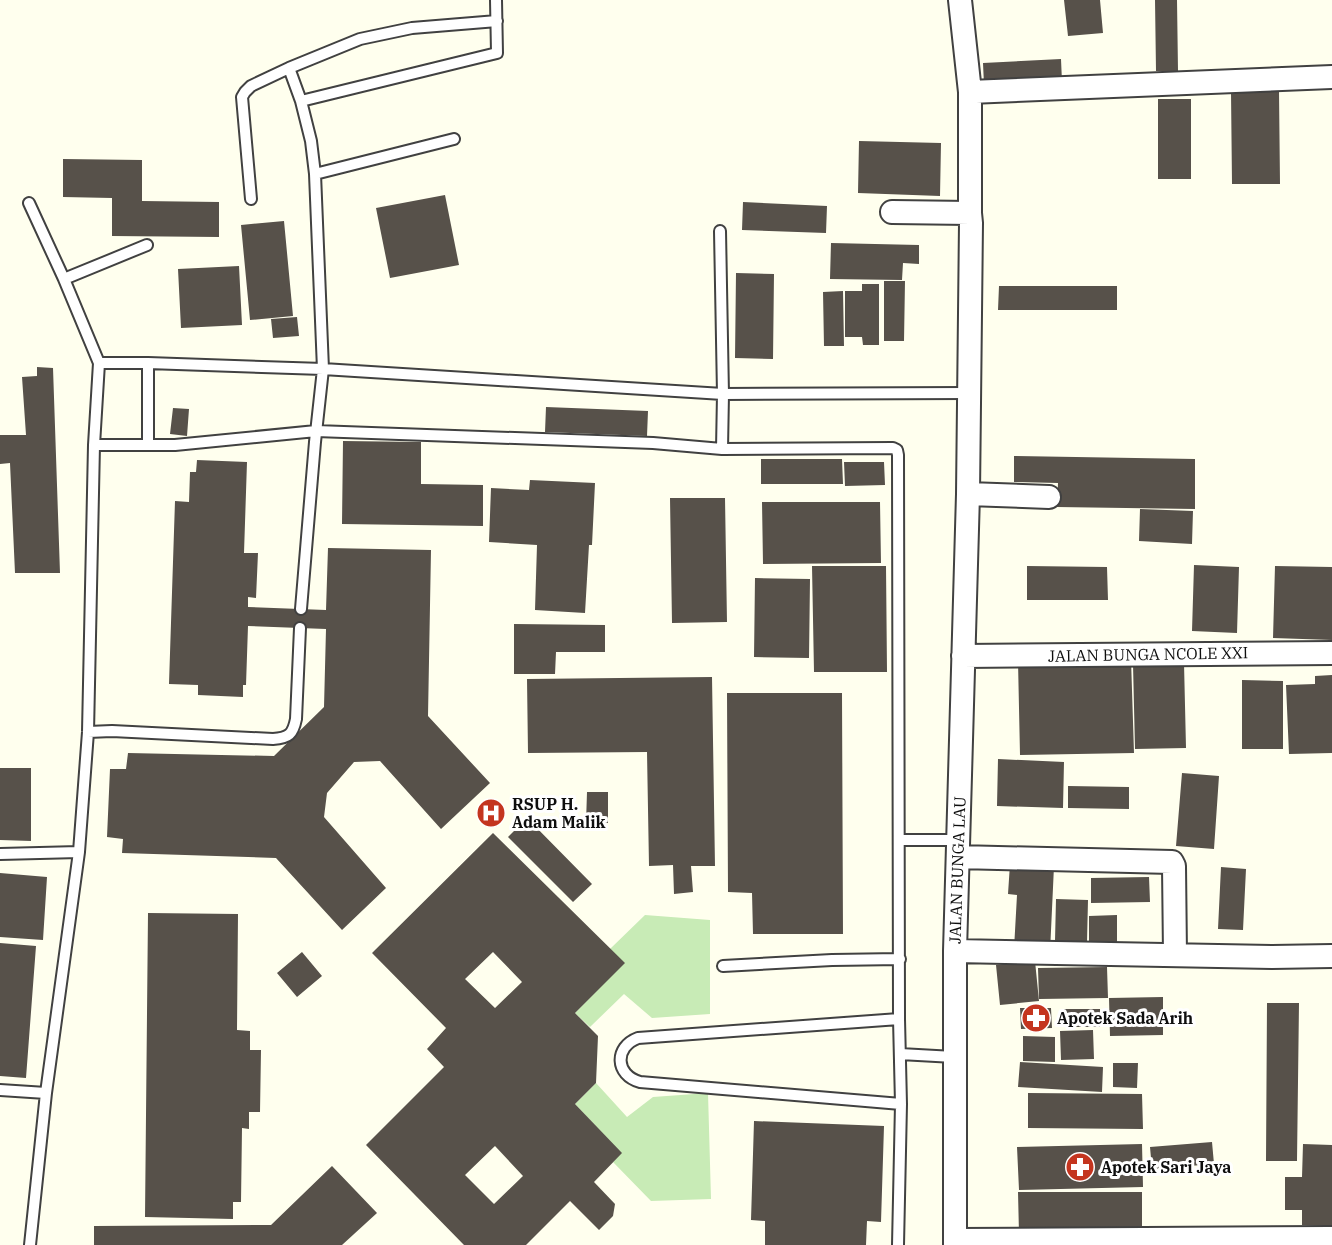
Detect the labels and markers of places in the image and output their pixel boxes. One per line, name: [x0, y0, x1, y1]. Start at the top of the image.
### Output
place label: RSUP H. Adam Malik: [512, 794, 605, 832]
hospital icon: RSUP H. Adam Malik: [475, 797, 507, 829]
pharmacy icon: Apotek Sada Arih: [1020, 1002, 1052, 1034]
place label: Apotek Sada Arih: [1057, 1008, 1193, 1028]
pharmacy icon: Apotek Sari Jaya: [1064, 1151, 1096, 1183]
place label: Apotek Sari Jaya: [1101, 1157, 1232, 1177]

